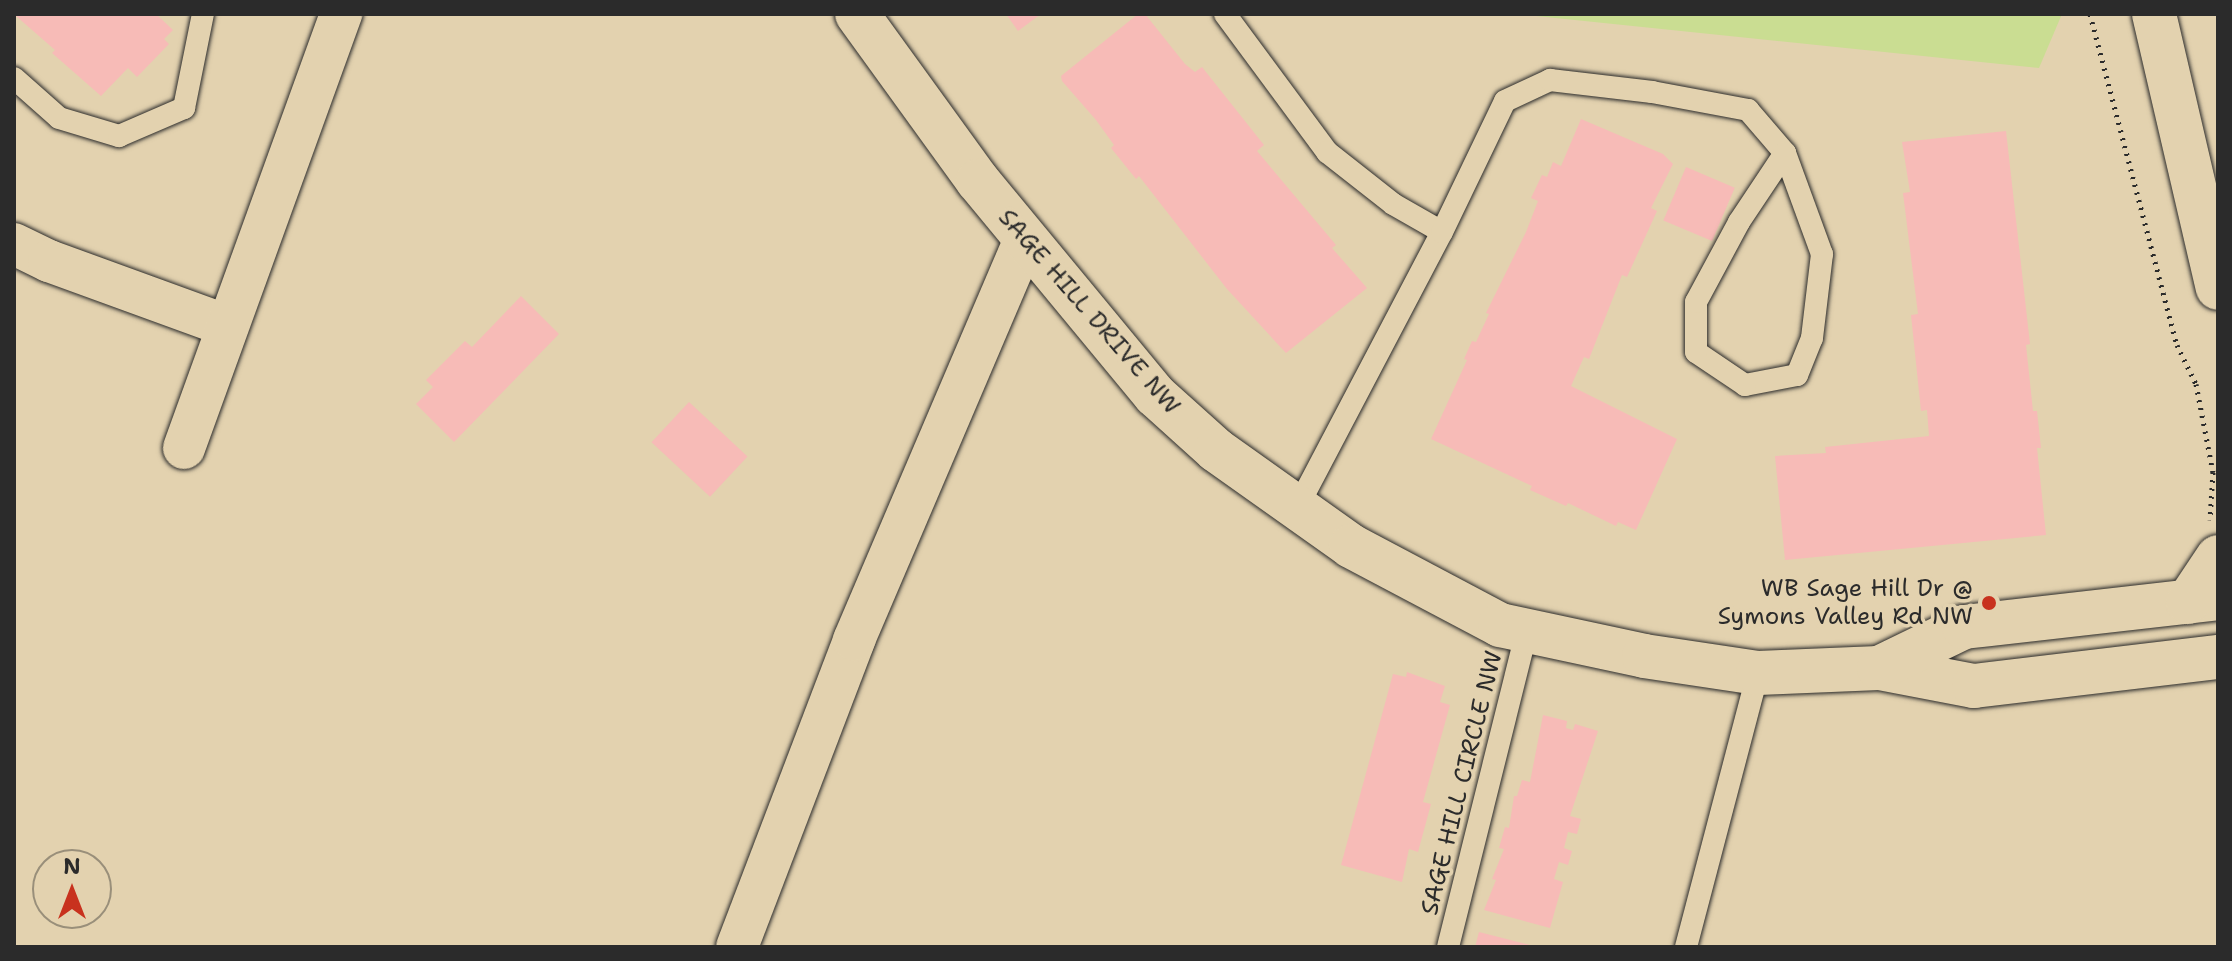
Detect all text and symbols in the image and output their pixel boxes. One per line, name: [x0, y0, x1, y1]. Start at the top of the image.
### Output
street label: SAGE HILL DRIVE NW: [992, 204, 1186, 420]
place label: WB Sage Hill Dr @ Symons Valley Rd NW: [1718, 575, 1973, 631]
marker: WB Sage Hill Dr @ Symons Valley Rd NW: [1980, 594, 1998, 612]
street label: SAGE HILL CIRCLE NW: [1415, 648, 1509, 918]
north arrow: [32, 849, 112, 929]
text: N: [63, 852, 81, 881]

